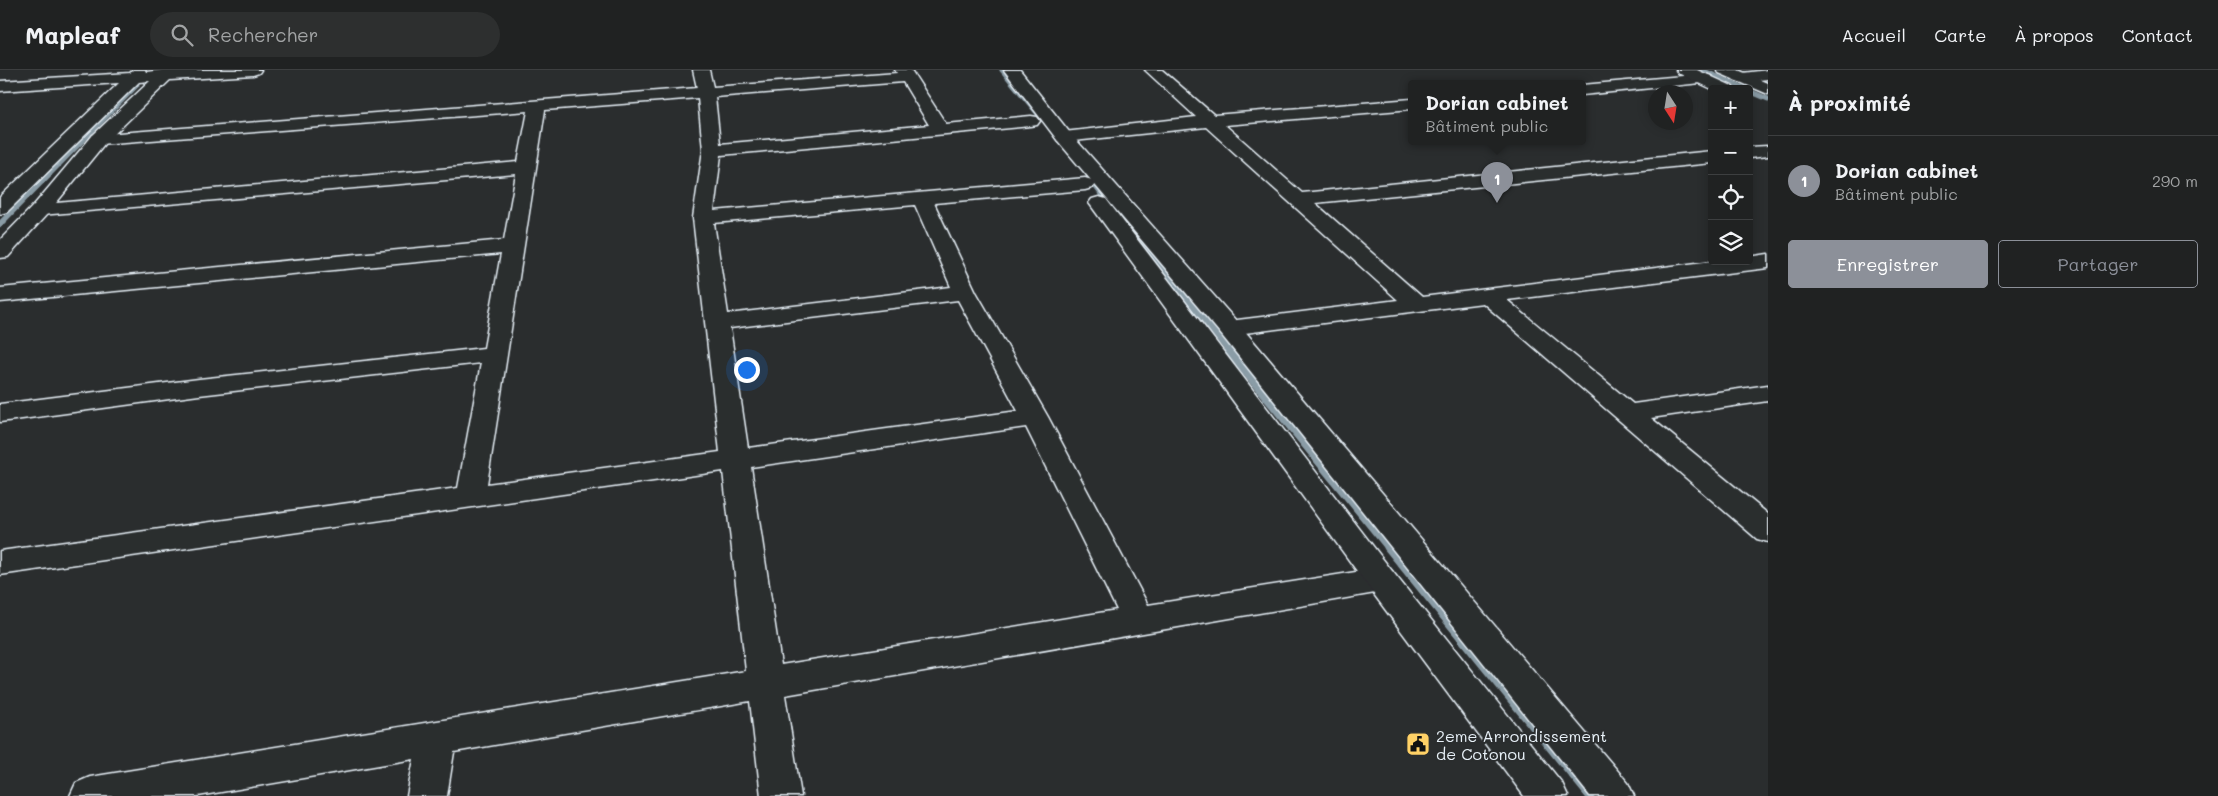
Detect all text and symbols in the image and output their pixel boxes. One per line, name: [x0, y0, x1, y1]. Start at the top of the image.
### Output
search box: [150, 12, 500, 57]
text: Mapleaf: [25, 19, 120, 50]
icon: search: [168, 21, 196, 49]
text: Rechercher: [208, 22, 318, 47]
text: Accueil: [1841, 23, 1906, 47]
text: Carte: [1934, 23, 1986, 47]
text: À propos: [2014, 23, 2094, 47]
text: Contact: [2122, 23, 2193, 47]
popup: [1408, 80, 1586, 145]
north arrow: [1648, 85, 1693, 130]
map controls: [1708, 85, 1753, 265]
button: +: [1708, 85, 1753, 130]
text: À proximité: [1788, 89, 1911, 116]
text: Dorian cabinet: [1425, 90, 1569, 115]
text: Bâtiment public: [1425, 115, 1548, 136]
button: −: [1708, 130, 1753, 175]
text: Dorian cabinet: [1835, 158, 1978, 183]
pin: 1: [1481, 162, 1513, 203]
text: 1: [1800, 170, 1808, 191]
text: 290 m: [2152, 170, 2198, 191]
button: locate: [1708, 175, 1753, 220]
text: Bâtiment public: [1835, 183, 1958, 204]
button: layers: [1708, 220, 1753, 265]
button: Enregistrer: [1788, 240, 1988, 288]
button: Partager: [1998, 240, 2198, 288]
your location: [734, 357, 760, 383]
place label: 2eme Arrondissement de Cotonou: [1436, 725, 1607, 764]
public building icon: 2eme Arrondissement de Cotonou: [1405, 731, 1431, 757]

